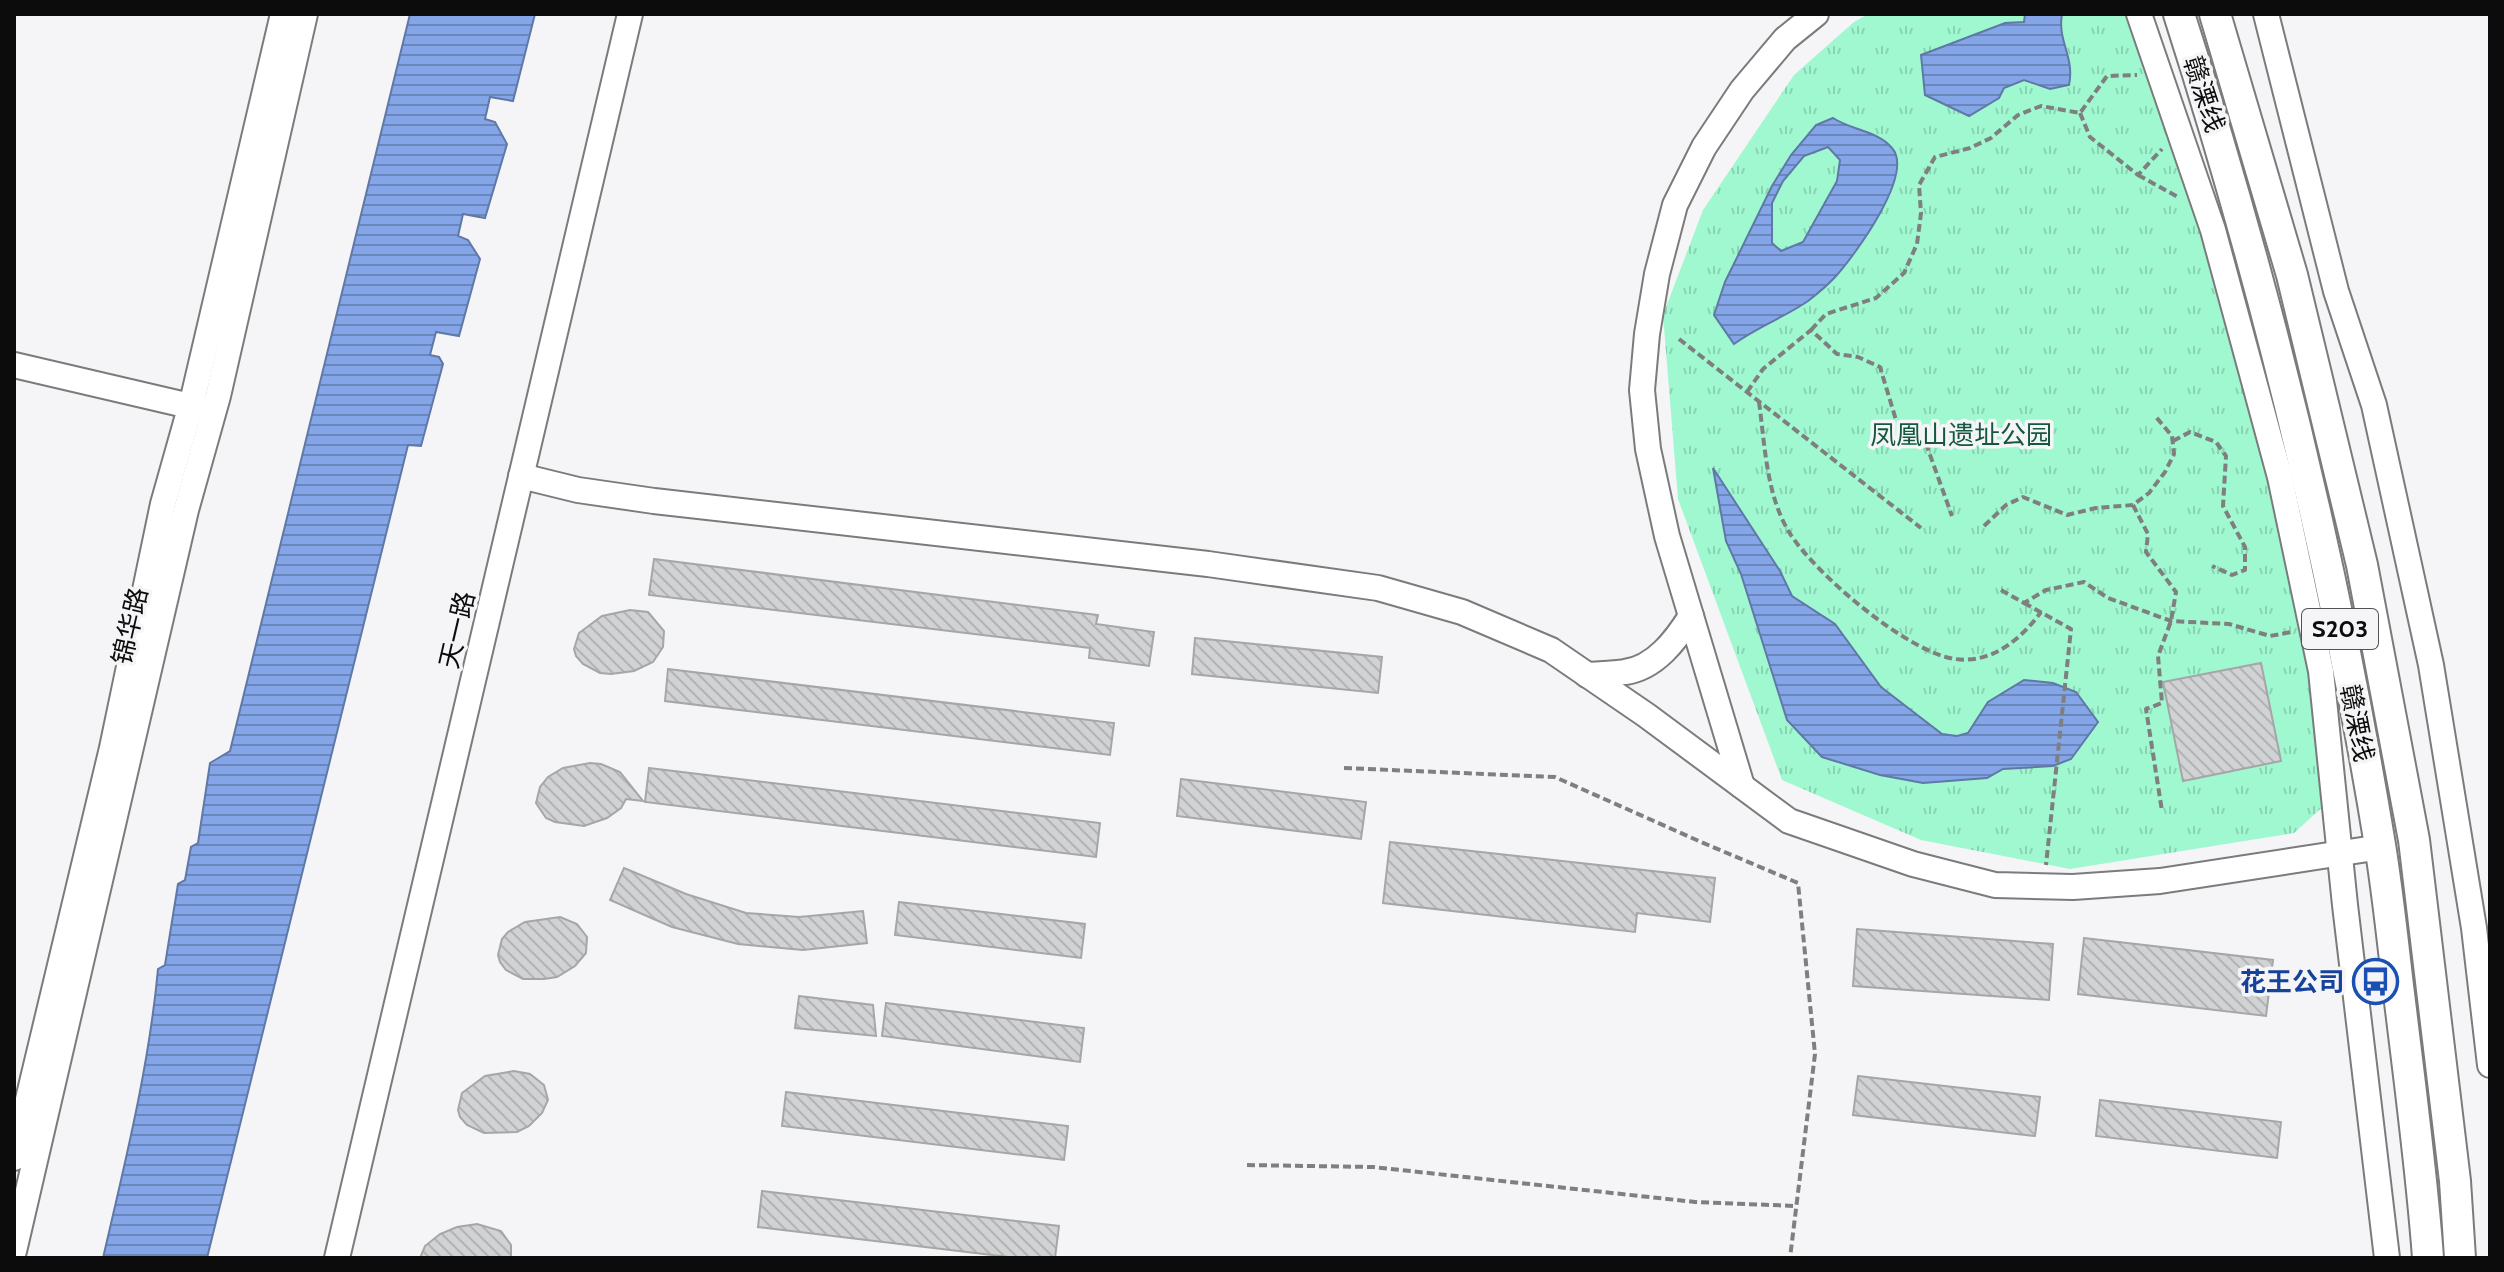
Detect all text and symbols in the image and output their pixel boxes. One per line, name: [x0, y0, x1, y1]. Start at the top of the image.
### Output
street label: 赣溧线: [2177, 52, 2231, 136]
park label: 凤凰山遗址公园: [1870, 419, 2052, 451]
street label: 锦华路: [106, 584, 154, 668]
street label: 天一路: [433, 588, 481, 672]
road number: S203: [2302, 609, 2378, 649]
street label: 赣溧线: [2334, 682, 2380, 764]
bus stop icon: 花王公司: [2351, 958, 2399, 1006]
place label: 花王公司: [2240, 966, 2344, 998]

